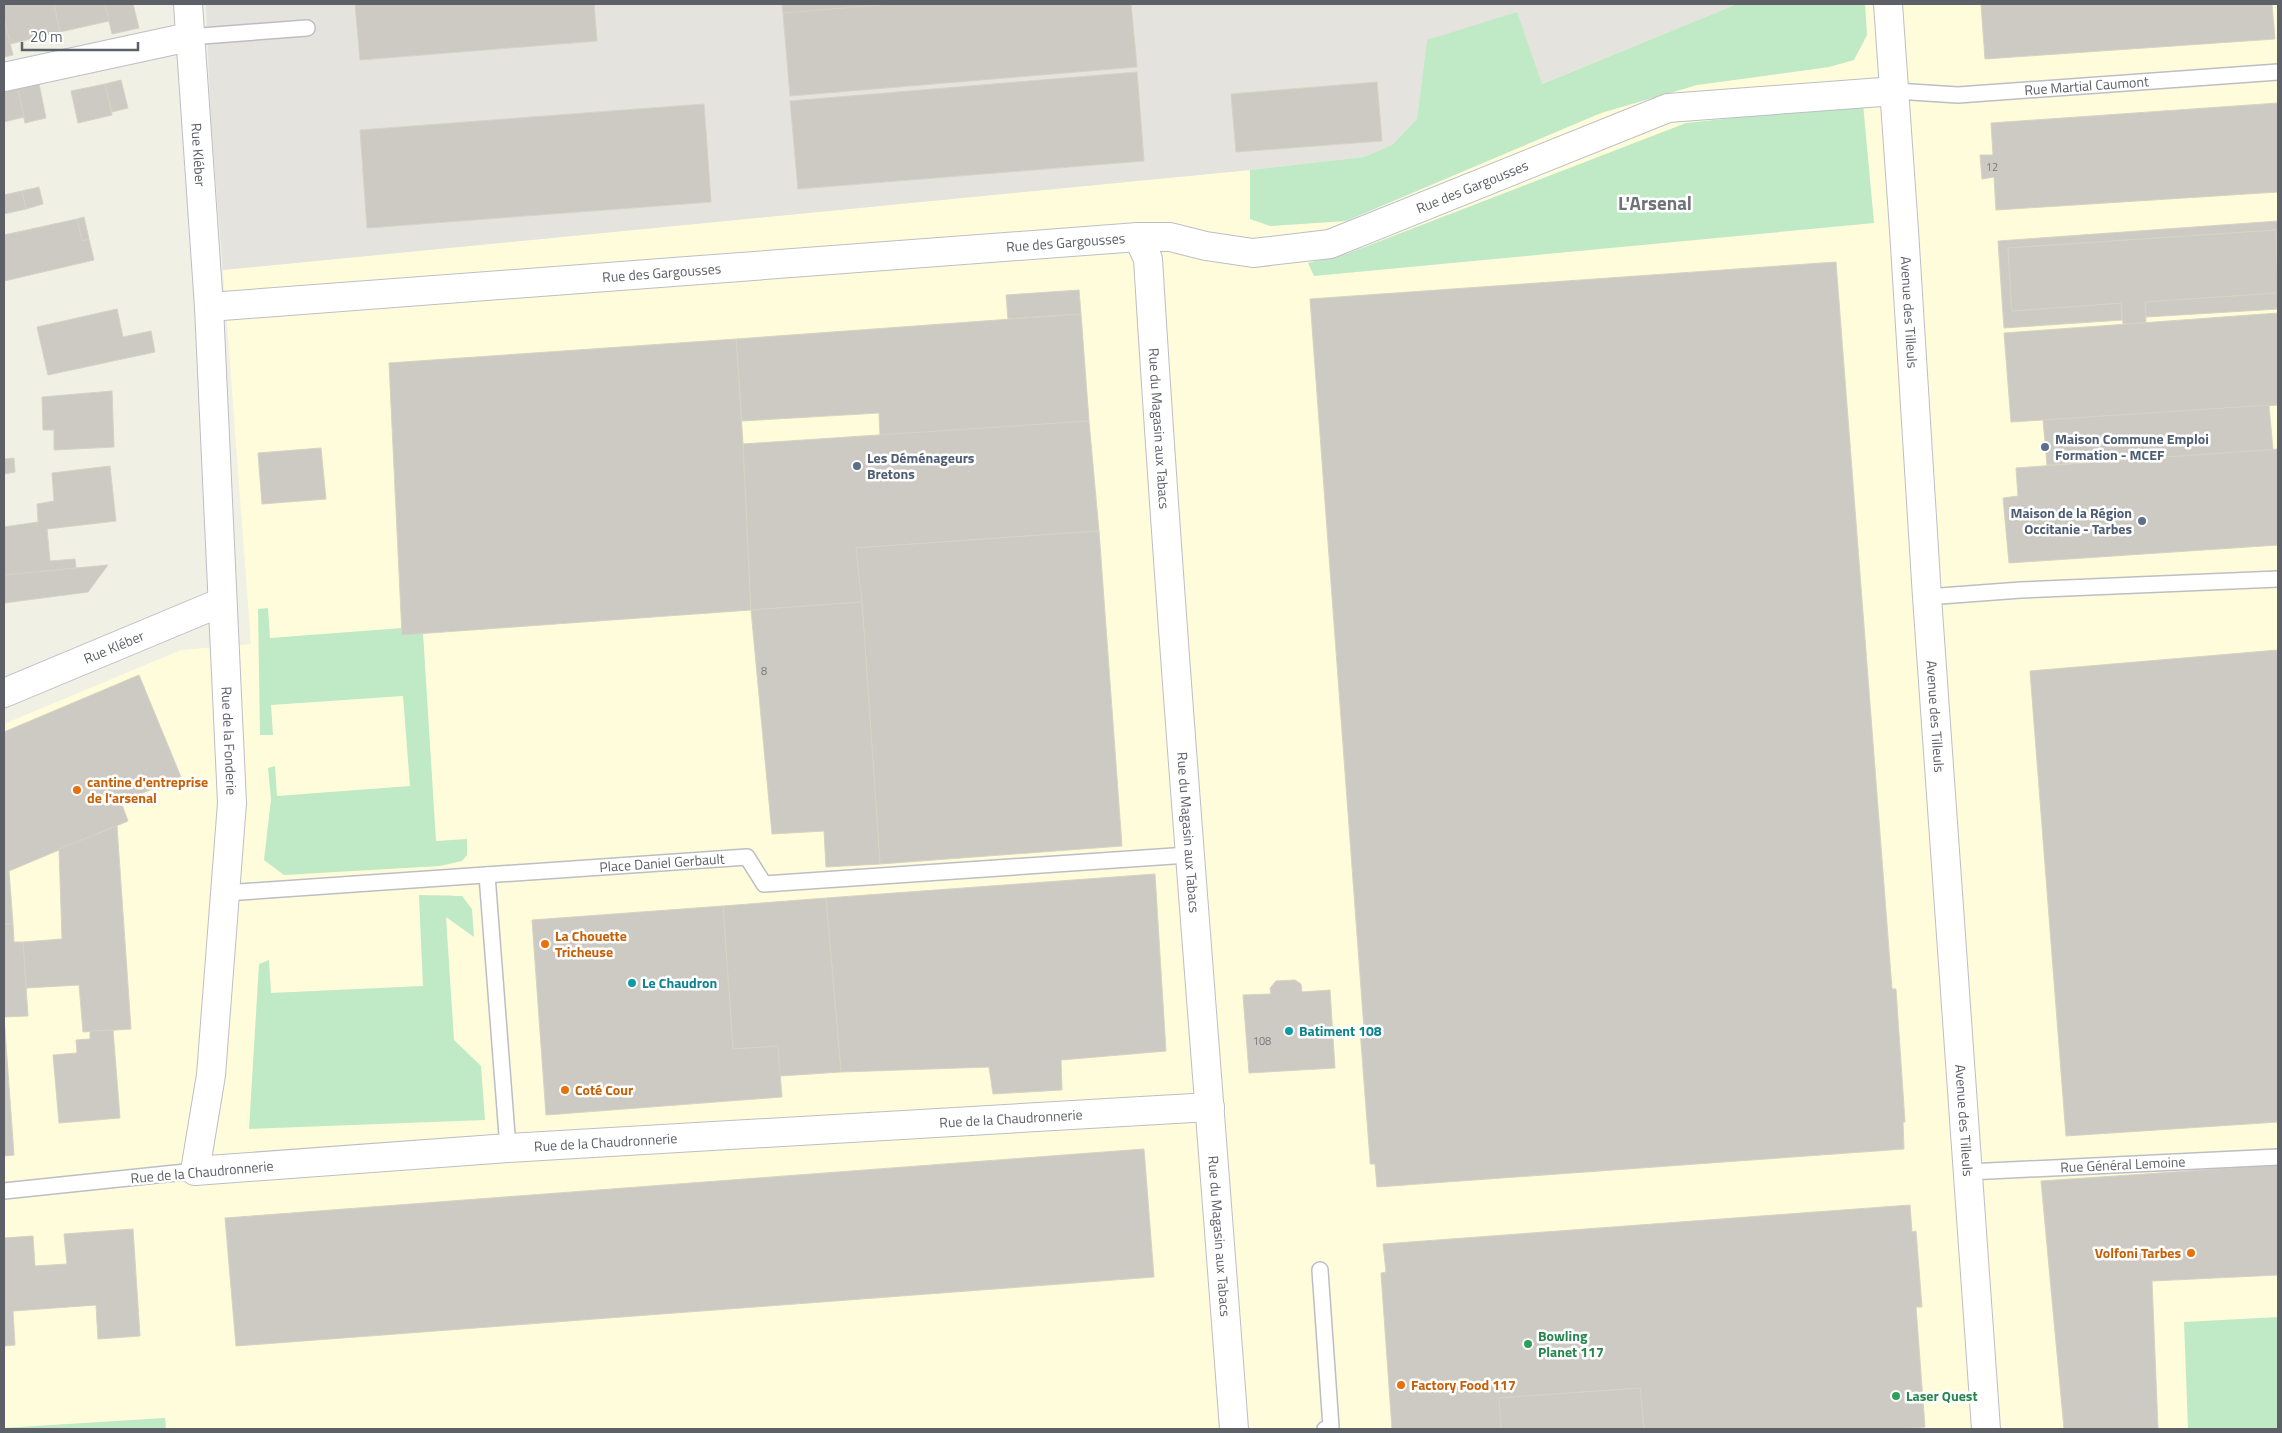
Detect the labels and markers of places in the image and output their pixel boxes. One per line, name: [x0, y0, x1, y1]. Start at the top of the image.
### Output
place label: Maison Commune Emploi Formation - MCEF: [2055, 428, 2209, 465]
marker: Maison Commune Emploi Formation - MCEF: [2039, 441, 2051, 453]
place label: Les Déménageurs Bretons: [867, 447, 975, 484]
marker: Les Déménageurs Bretons: [851, 460, 863, 472]
place label: Maison de la Région Occitanie - Tarbes: [2010, 502, 2132, 539]
marker: Maison de la Région Occitanie - Tarbes: [2136, 515, 2148, 527]
place label: cantine d'entreprise de l'arsenal: [87, 771, 208, 808]
marker: cantine d'entreprise de l'arsenal: [71, 784, 83, 796]
place label: La Chouette Tricheuse: [555, 925, 627, 962]
marker: La Chouette Tricheuse: [539, 938, 551, 950]
place label: Le Chaudron: [642, 972, 717, 993]
marker: Le Chaudron: [626, 977, 638, 989]
place label: Batiment 108: [1299, 1020, 1382, 1041]
marker: Batiment 108: [1283, 1025, 1295, 1037]
place label: Coté Cour: [575, 1079, 633, 1100]
marker: Coté Cour: [559, 1084, 571, 1096]
place label: Volfoni Tarbes: [2095, 1242, 2181, 1263]
marker: Volfoni Tarbes: [2185, 1247, 2197, 1259]
place label: Bowling Planet 117: [1538, 1325, 1604, 1362]
marker: Bowling Planet 117: [1522, 1338, 1534, 1350]
place label: Factory Food 117: [1411, 1374, 1516, 1395]
marker: Factory Food 117: [1395, 1379, 1407, 1391]
place label: Laser Quest: [1906, 1385, 1978, 1406]
marker: Laser Quest: [1890, 1390, 1902, 1402]

